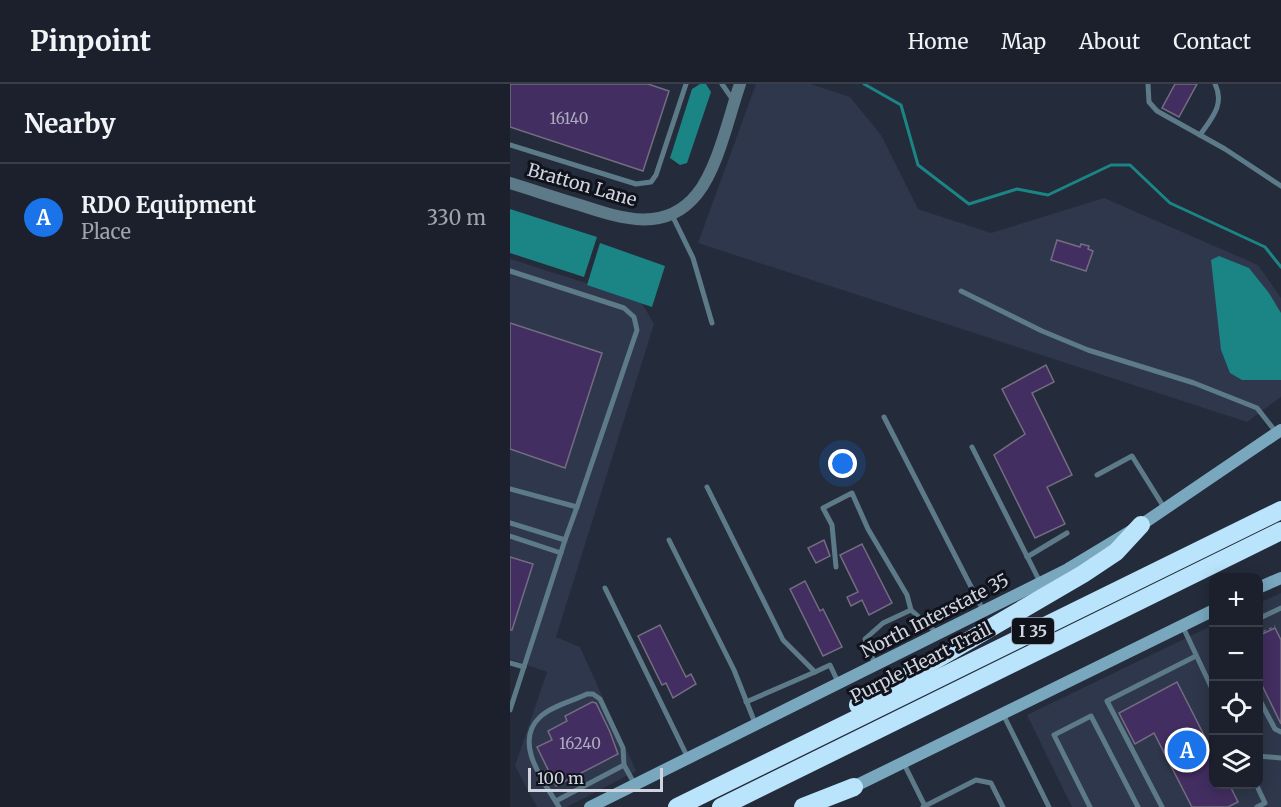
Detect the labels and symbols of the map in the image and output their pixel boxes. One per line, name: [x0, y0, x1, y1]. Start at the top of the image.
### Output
house number: 16140: [550, 109, 588, 128]
street label: Bratton Lane: [525, 158, 639, 211]
your location: [828, 449, 857, 478]
street label: North Interstate 35: [857, 568, 1013, 663]
street label: Purple Heart Trail: [846, 617, 996, 708]
road number: I 35: [1012, 618, 1054, 644]
pin: A: [1168, 728, 1206, 772]
house number: 16240: [559, 734, 601, 753]
scale bar: [528, 765, 663, 792]

